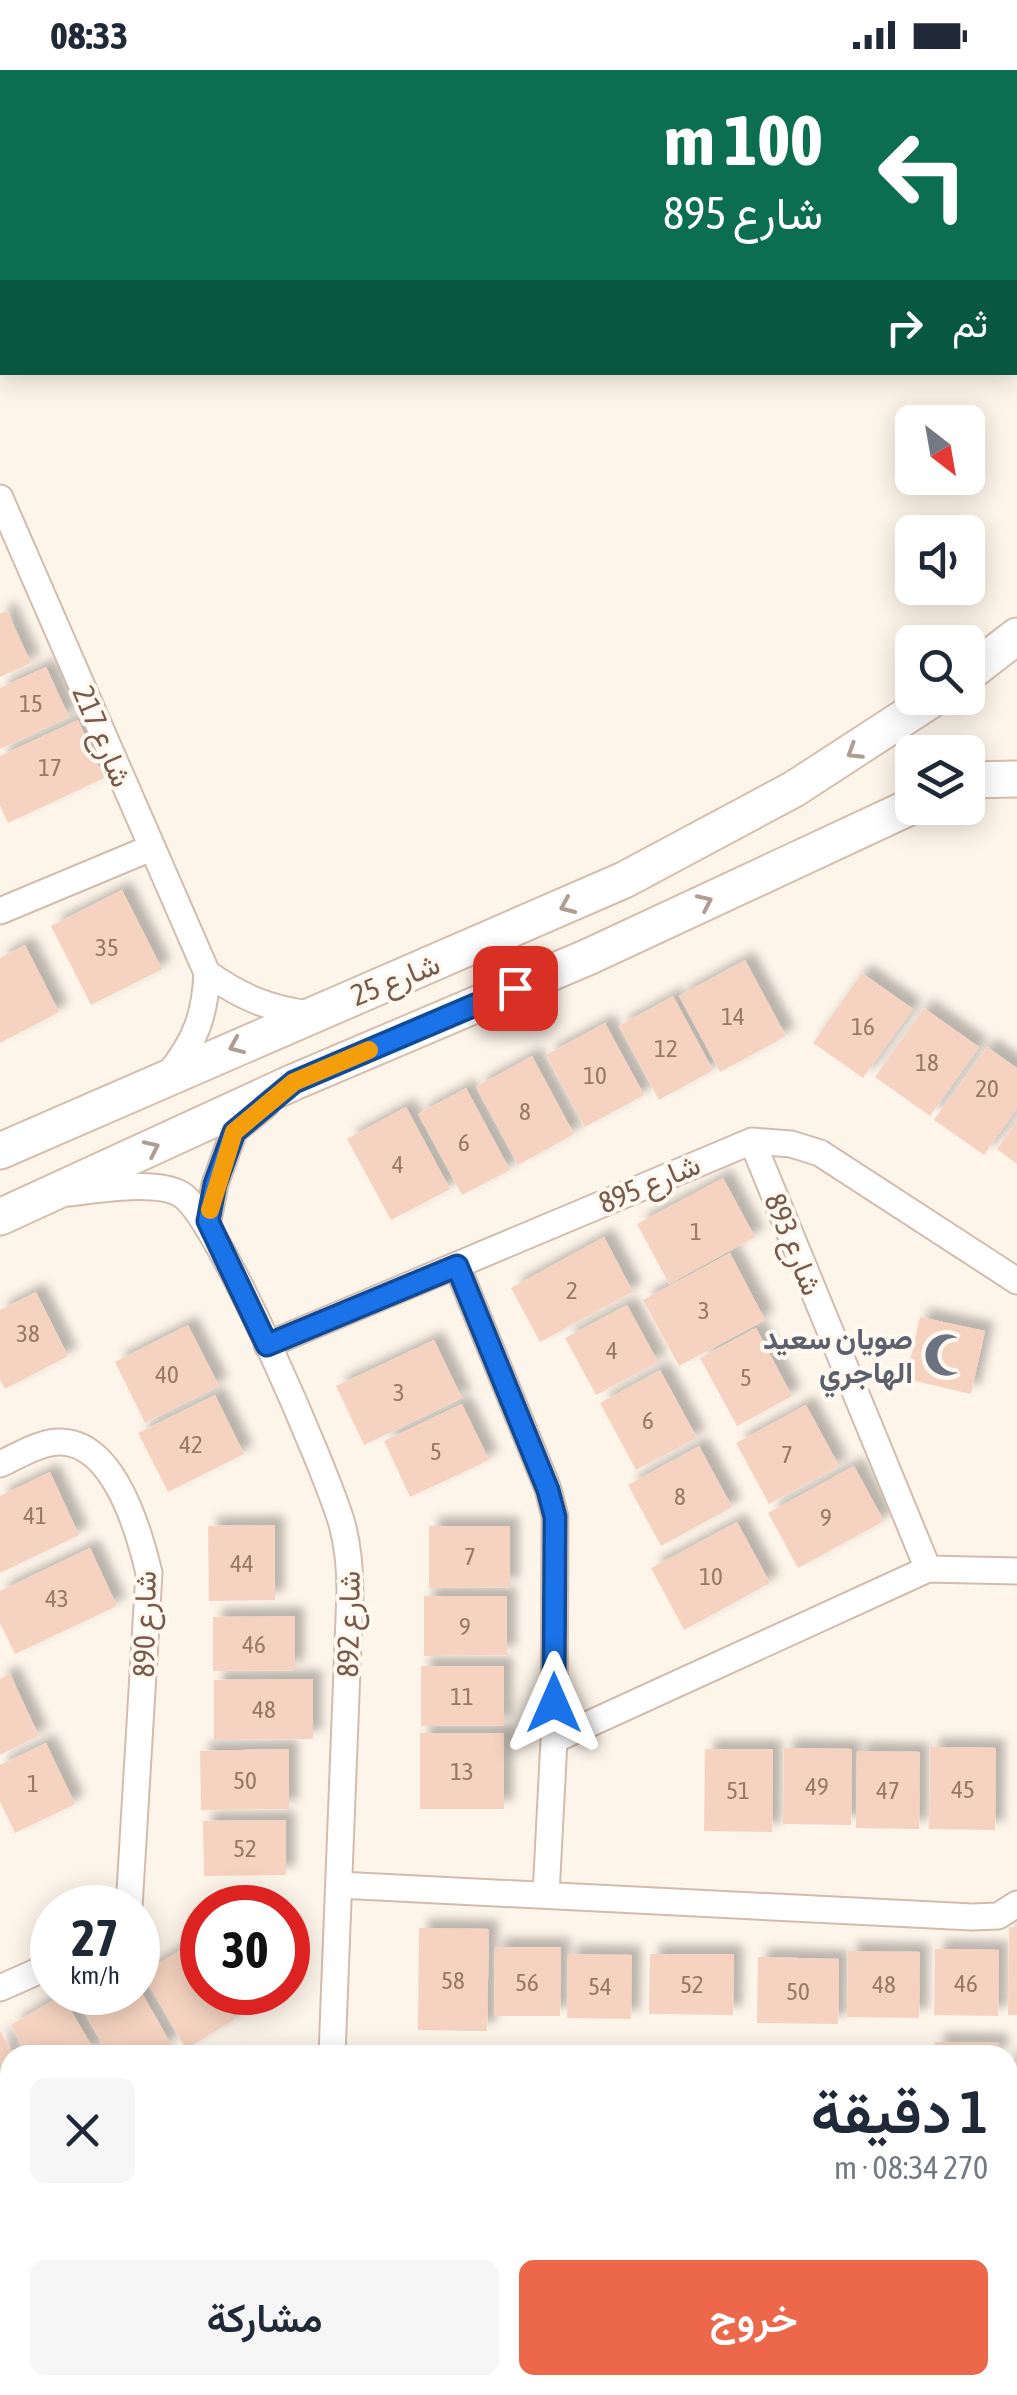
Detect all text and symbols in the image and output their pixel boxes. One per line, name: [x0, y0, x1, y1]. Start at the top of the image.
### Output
text: 08:33: [50, 14, 128, 57]
text: 100 m: [664, 100, 823, 180]
icon: left: [858, 110, 988, 240]
text: شارع 895: [663, 187, 823, 239]
icon: right: [877, 300, 932, 355]
text: ثم: [952, 302, 988, 345]
north arrow: [895, 405, 985, 495]
map controls: [895, 405, 985, 825]
button: sound: [895, 515, 985, 605]
button: search: [895, 625, 985, 715]
street label: شارع 217: [63, 680, 140, 793]
house number: 15: [19, 689, 43, 717]
button: layers: [895, 735, 985, 825]
one-way arrow: [846, 740, 864, 759]
house number: 17: [38, 753, 62, 781]
one-way arrow: [560, 894, 578, 914]
one-way arrow: [695, 895, 713, 915]
house number: 35: [95, 933, 119, 961]
street label: شارع 25: [346, 946, 446, 1016]
pin: [473, 946, 558, 1031]
icon: arrive: [488, 961, 543, 1016]
house number: 14: [721, 1002, 745, 1030]
house number: 16: [851, 1012, 875, 1040]
one-way arrow: [228, 1034, 246, 1054]
house number: 12: [654, 1034, 678, 1062]
house number: 18: [915, 1048, 939, 1076]
house number: 10: [583, 1061, 607, 1089]
house number: 20: [975, 1074, 999, 1102]
house number: 8: [519, 1097, 531, 1125]
house number: 6: [458, 1128, 470, 1156]
one-way arrow: [142, 1140, 160, 1160]
street label: شارع 895: [593, 1146, 706, 1223]
house number: 4: [392, 1150, 404, 1178]
street label: شارع 893: [755, 1188, 830, 1301]
house number: 1: [690, 1217, 702, 1245]
house number: 2: [566, 1276, 578, 1304]
house number: 3: [698, 1296, 710, 1324]
house number: 38: [16, 1319, 40, 1347]
place label: صويان سعيد الهاجري: [763, 1321, 913, 1398]
mosque icon: صويان سعيد الهاجري: [922, 1331, 970, 1379]
house number: 4: [606, 1336, 618, 1364]
house number: 40: [155, 1360, 179, 1388]
house number: 5: [740, 1363, 752, 1391]
house number: 3: [393, 1378, 405, 1406]
house number: 6: [642, 1406, 654, 1434]
house number: 42: [179, 1430, 203, 1458]
house number: 5: [430, 1437, 442, 1465]
house number: 7: [781, 1440, 793, 1468]
house number: 8: [674, 1482, 686, 1510]
house number: 41: [23, 1501, 47, 1529]
house number: 9: [820, 1503, 832, 1531]
house number: 7: [464, 1542, 476, 1570]
house number: 44: [230, 1549, 254, 1577]
house number: 10: [699, 1562, 723, 1590]
street label: شارع 890: [126, 1570, 166, 1678]
street label: شارع 892: [330, 1570, 370, 1678]
house number: 43: [45, 1584, 69, 1612]
house number: 9: [459, 1612, 471, 1640]
house number: 46: [242, 1630, 266, 1658]
position arrow: [502, 1651, 606, 1755]
house number: 11: [450, 1682, 474, 1710]
house number: 48: [252, 1695, 276, 1723]
house number: 13: [450, 1757, 474, 1785]
house number: 50: [233, 1766, 257, 1794]
house number: 1: [27, 1769, 39, 1797]
house number: 49: [805, 1772, 829, 1800]
house number: 45: [951, 1775, 975, 1803]
house number: 51: [726, 1776, 750, 1804]
house number: 47: [876, 1776, 900, 1804]
house number: 52: [233, 1834, 257, 1862]
speed limit sign: 30: [180, 1885, 310, 2015]
text: 27: [71, 1909, 118, 1967]
text: km/h: [70, 1961, 120, 1989]
house number: 58: [441, 1966, 465, 1994]
house number: 56: [515, 1968, 539, 1996]
house number: 46: [954, 1969, 978, 1997]
house number: 52: [680, 1970, 704, 1998]
house number: 48: [872, 1970, 896, 1998]
house number: 54: [588, 1972, 612, 2000]
house number: 50: [786, 1977, 810, 2005]
text: 1 دقيقة: [811, 2077, 988, 2146]
button: close: [30, 2078, 135, 2183]
text: 270 m · 08:34: [834, 2149, 988, 2186]
button: مشاركة: [30, 2260, 499, 2375]
button: خروج: [519, 2260, 988, 2375]

